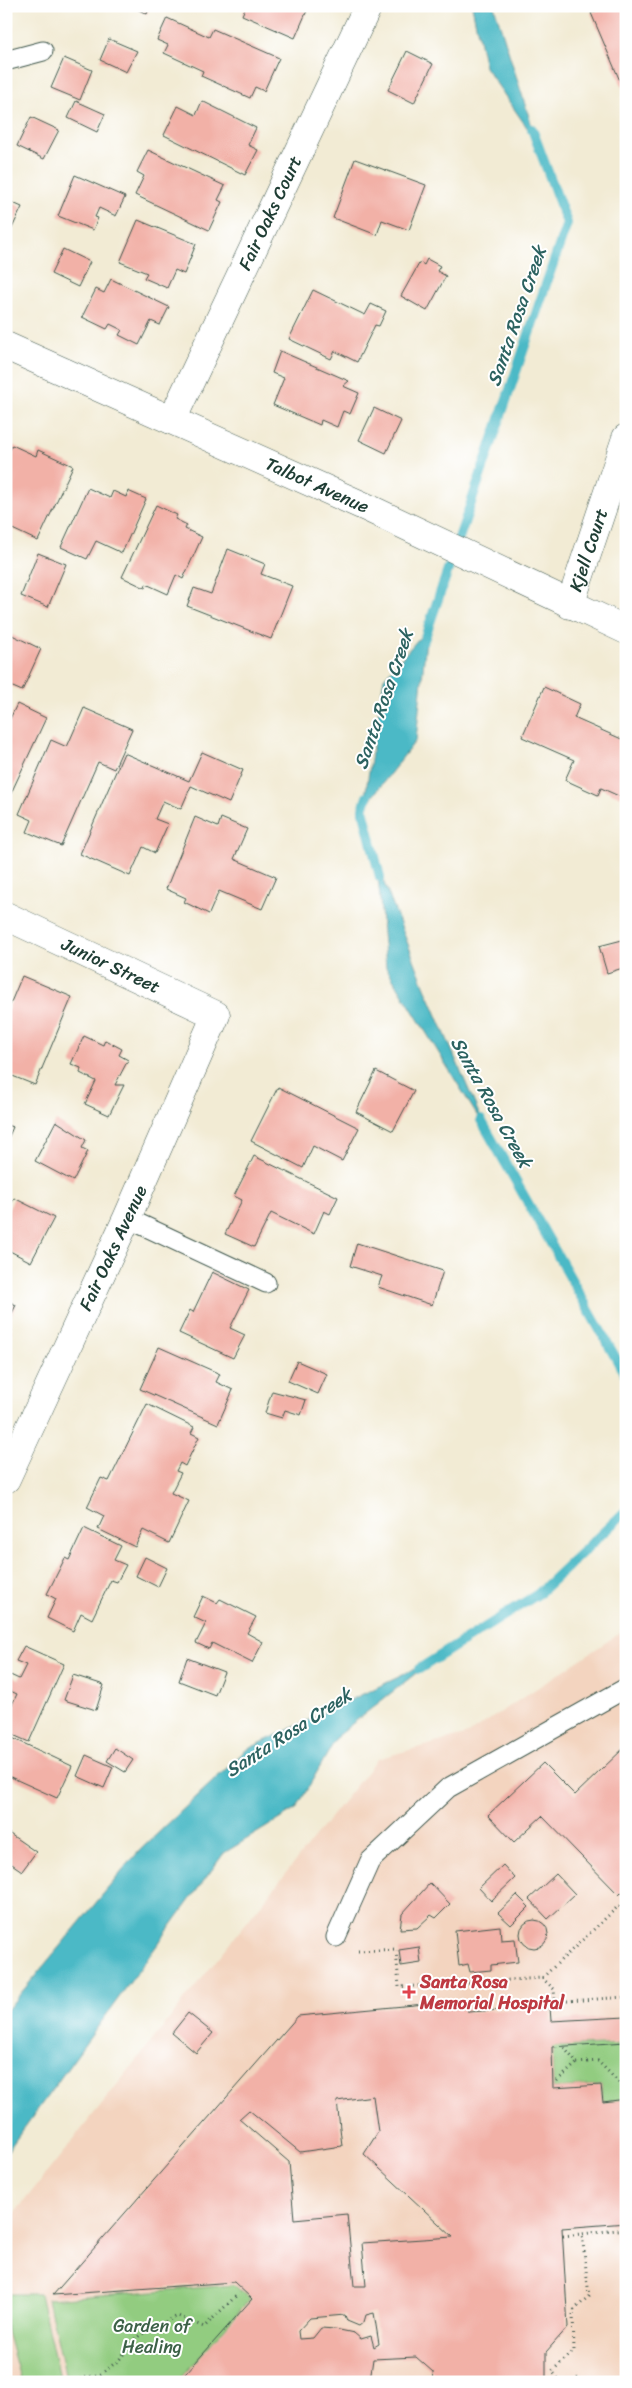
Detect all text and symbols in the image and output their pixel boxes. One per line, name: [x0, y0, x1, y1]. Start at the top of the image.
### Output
street label: Fair Oaks Court: [229, 150, 311, 276]
water label: Santa Rosa Creek: [477, 239, 557, 390]
street label: Talbot Avenue: [260, 448, 374, 523]
street label: Kjell Court: [560, 504, 617, 596]
water label: Santa Rosa Creek: [344, 622, 424, 773]
street label: Junior Street: [55, 928, 166, 1003]
water label: Santa Rosa Creek: [442, 1030, 543, 1177]
street label: Fair Oaks Avenue: [70, 1180, 156, 1316]
water label: Santa Rosa Creek: [218, 1677, 361, 1786]
place label: Santa Rosa Memorial Hospital: [419, 1966, 565, 2019]
marker: Santa Rosa Memorial Hospital: [402, 1985, 416, 1999]
park label: Garden of Healing: [113, 2310, 194, 2363]

